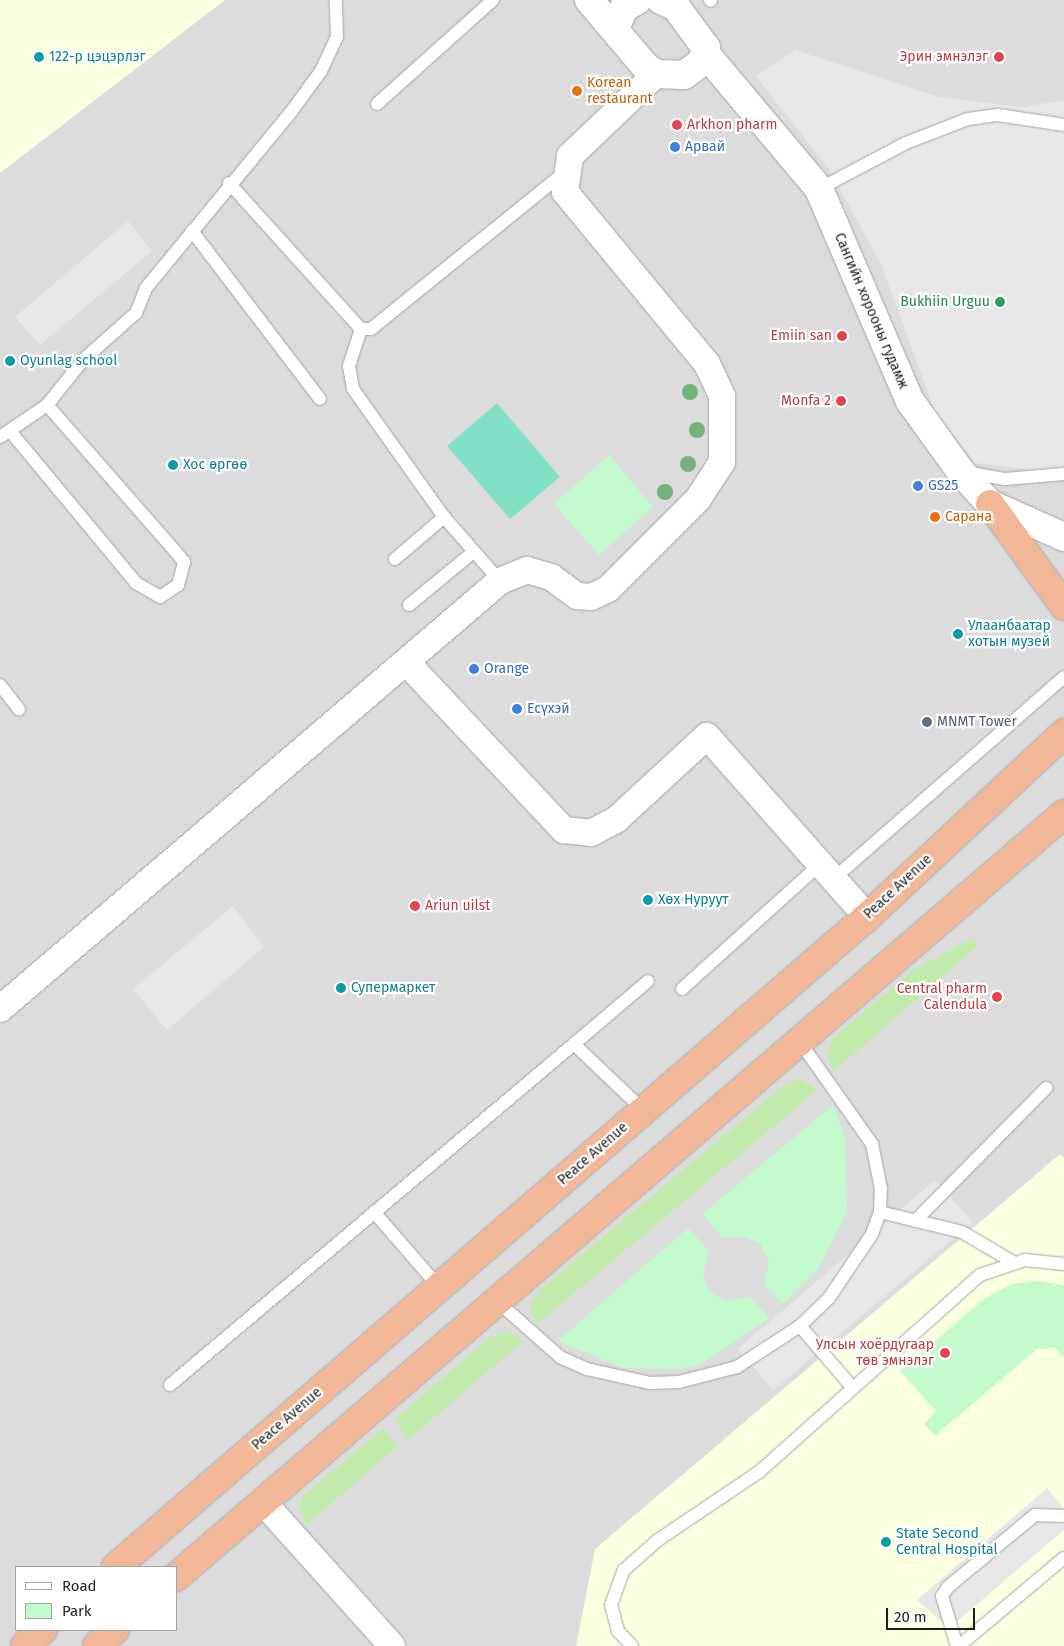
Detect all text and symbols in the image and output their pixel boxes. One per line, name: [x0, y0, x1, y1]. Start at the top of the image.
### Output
place label: 122-р цэцэрлэг: [49, 49, 146, 65]
place label: Эрин эмнэлэг: [900, 49, 988, 65]
marker: Эрин эмнэлэг: [992, 50, 1006, 64]
marker: 122-р цэцэрлэг: [33, 51, 45, 63]
place label: Korean restaurant: [587, 75, 653, 108]
marker: Korean restaurant: [571, 85, 583, 97]
place label: Arkhon pharm: [687, 117, 777, 133]
marker: Arkhon pharm: [671, 119, 683, 131]
place label: Арвай: [685, 139, 725, 155]
marker: Арвай: [669, 141, 681, 153]
street label: Сангийн хорооны гудамж: [830, 230, 912, 392]
place label: Bukhiin Urguu: [900, 294, 990, 310]
marker: Bukhiin Urguu: [994, 296, 1006, 308]
place label: Emiin san: [771, 328, 832, 344]
marker: Emiin san: [836, 330, 848, 342]
place label: Oyunlag school: [20, 353, 117, 369]
marker: Oyunlag school: [4, 355, 16, 367]
place label: Monfa 2: [781, 393, 831, 409]
marker: Monfa 2: [835, 395, 847, 407]
place label: Хос өргөө: [183, 457, 247, 473]
marker: Хос өргөө: [167, 459, 179, 471]
place label: GS25: [928, 478, 958, 494]
marker: GS25: [912, 480, 924, 492]
place label: Сарана: [945, 509, 992, 525]
marker: Сарана: [929, 511, 941, 523]
place label: Улаанбаатар хотын музей: [968, 618, 1051, 650]
marker: Улаанбаатар хотын музей: [952, 628, 964, 640]
place label: Orange: [484, 661, 529, 677]
marker: Orange: [468, 663, 480, 675]
place label: Есүхэй: [527, 701, 570, 717]
marker: Есүхэй: [511, 703, 523, 715]
place label: MNMT Tower: [937, 714, 1017, 730]
marker: MNMT Tower: [921, 716, 933, 728]
street label: Peace Avenue: [860, 851, 936, 923]
place label: Хөх Нуруут: [658, 892, 729, 908]
marker: Хөх Нуруут: [642, 894, 654, 906]
place label: Ariun uilst: [425, 898, 490, 914]
marker: Ariun uilst: [409, 900, 421, 912]
place label: Супермаркет: [351, 980, 435, 996]
place label: Central pharm Calendula: [897, 981, 987, 1014]
marker: Супермаркет: [335, 982, 347, 994]
marker: Central pharm Calendula: [991, 991, 1003, 1003]
street label: Peace Avenue: [555, 1119, 631, 1189]
place label: Улсын хоёрдугаар төв эмнэлэг: [816, 1337, 934, 1370]
marker: Улсын хоёрдугаар төв эмнэлэг: [938, 1346, 952, 1360]
street label: Peace Avenue: [249, 1384, 325, 1454]
place label: State Second Central Hospital: [896, 1526, 998, 1558]
marker: State Second Central Hospital: [880, 1536, 892, 1548]
legend: [15, 1566, 178, 1631]
text: Road: [62, 1577, 97, 1595]
scale bar: [889, 1598, 978, 1630]
text: Park: [62, 1602, 92, 1620]
text: 20 m: [894, 1608, 927, 1626]

